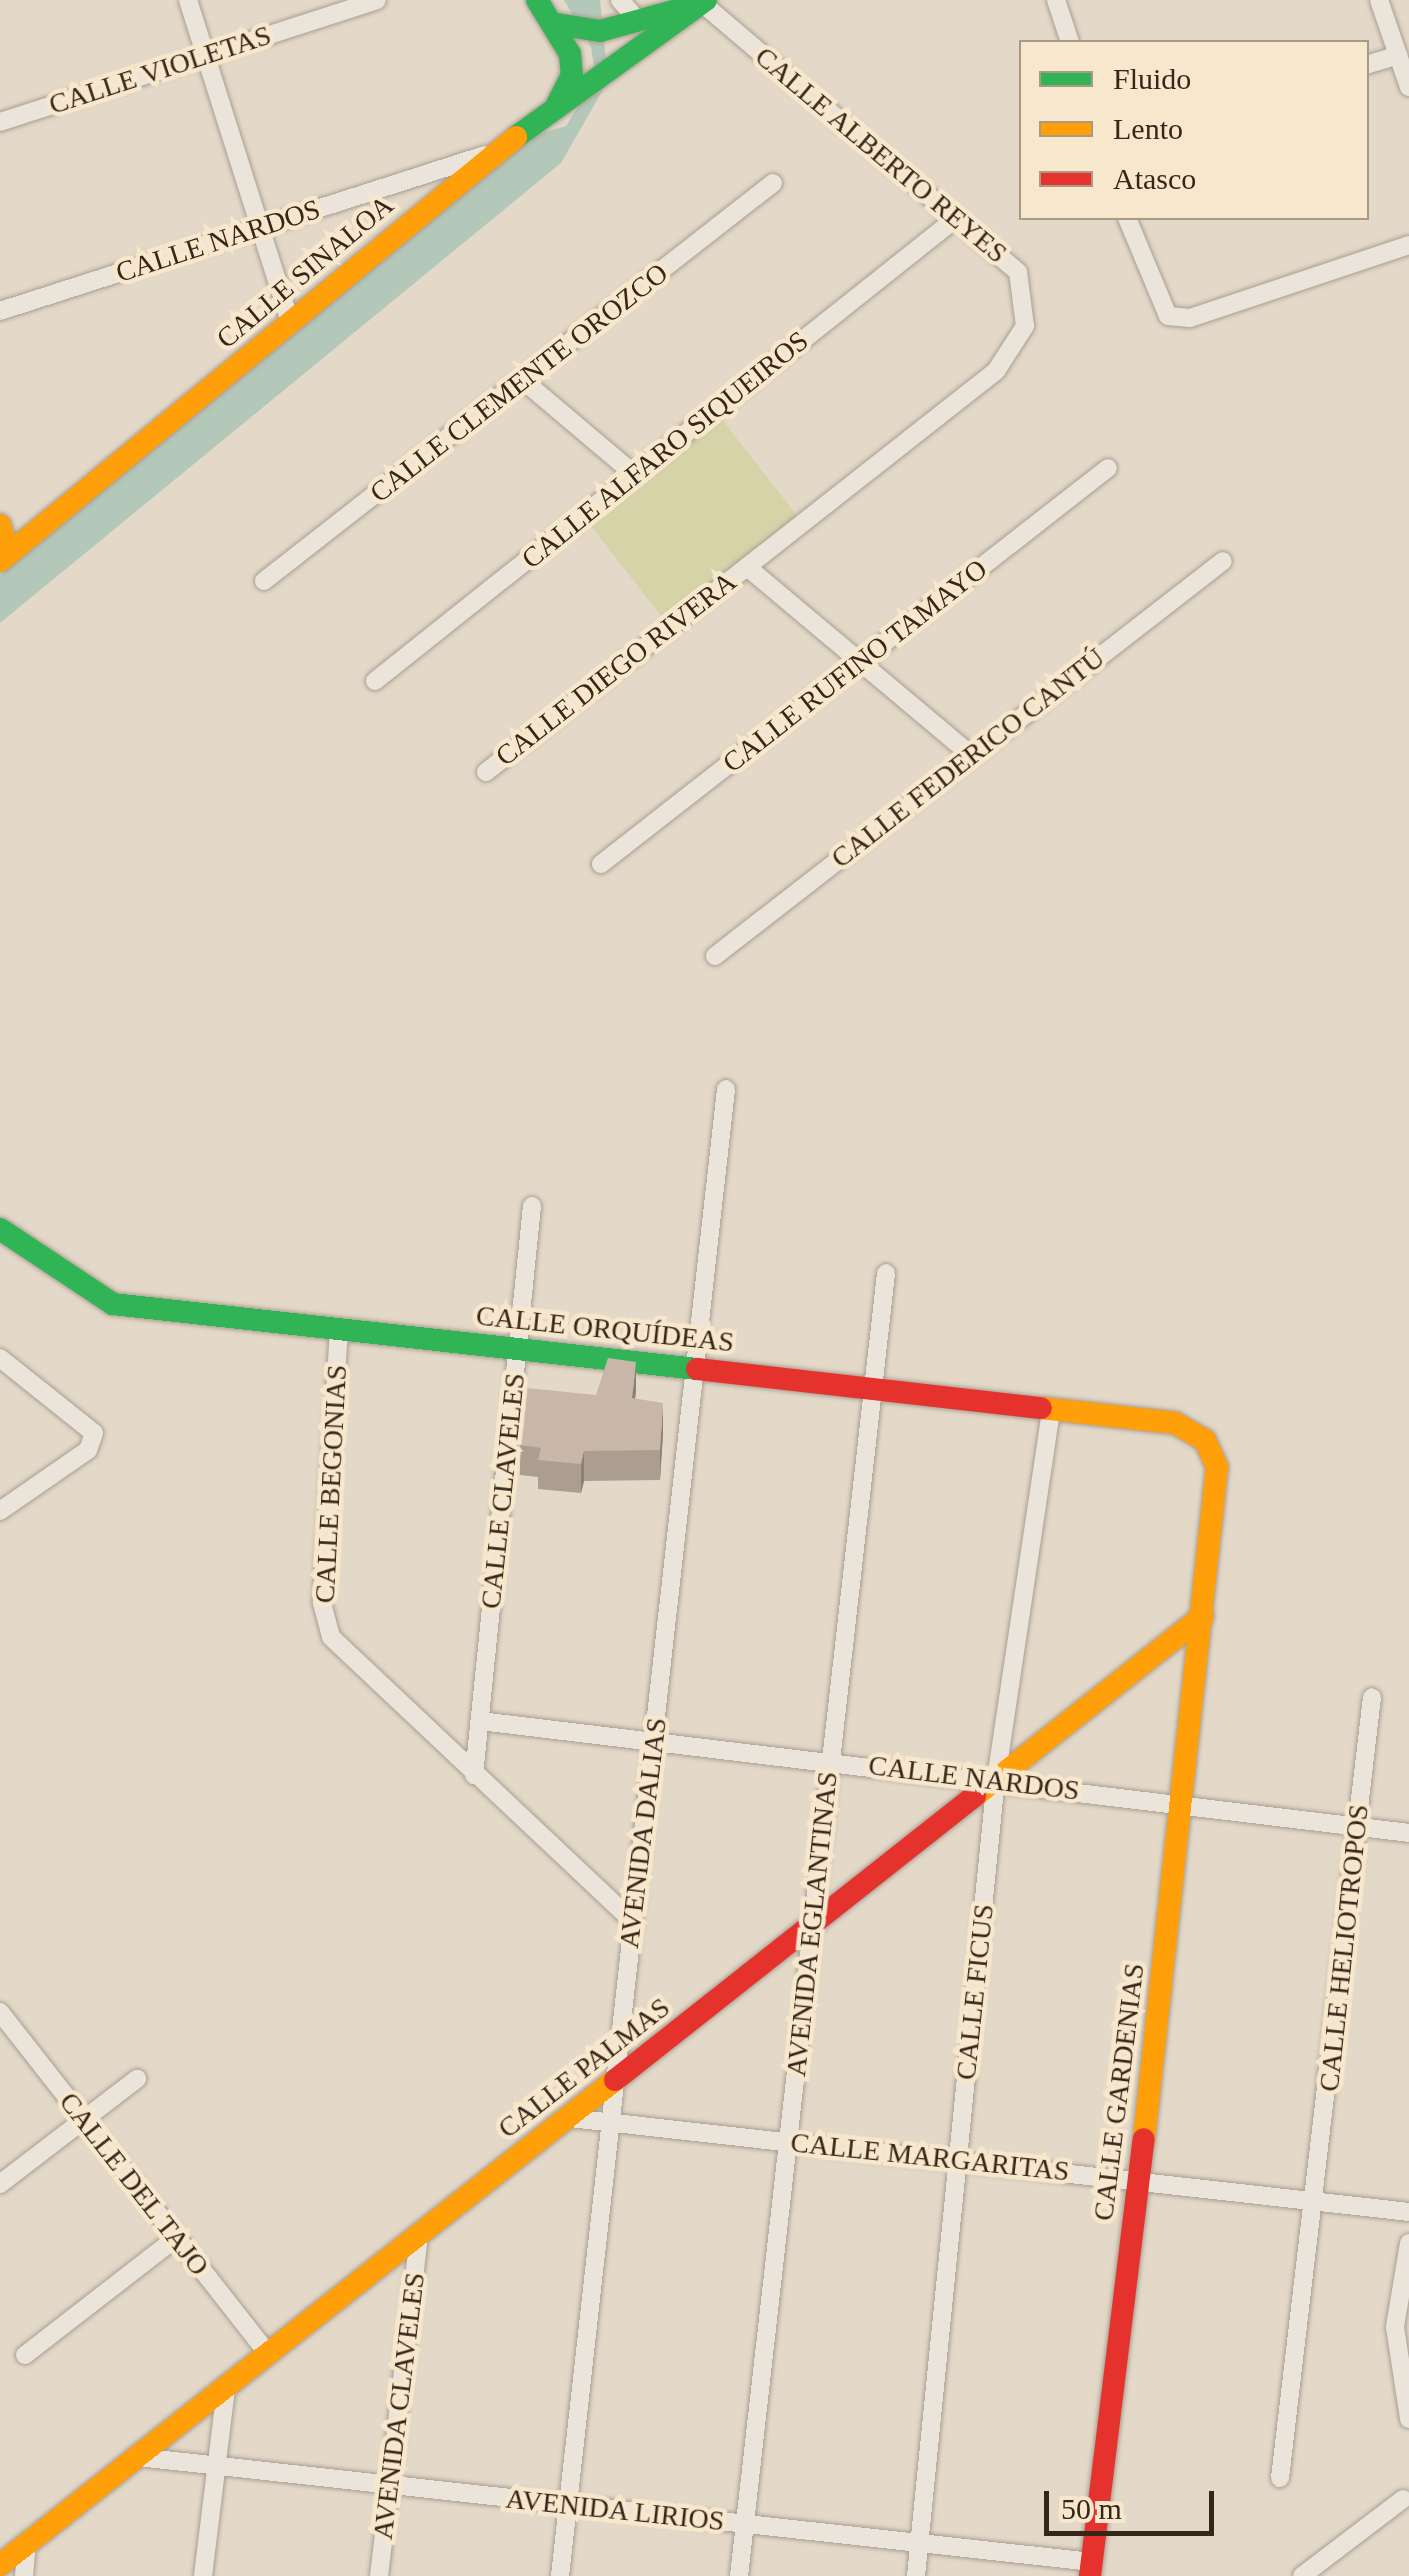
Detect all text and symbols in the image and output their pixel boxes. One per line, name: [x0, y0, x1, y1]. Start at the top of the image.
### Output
street label: CALLE VIOLETAS: [45, 18, 275, 122]
street label: CALLE ALBERTO REYES: [748, 39, 1014, 271]
legend: [1019, 40, 1369, 220]
text: Fluido: [1113, 62, 1191, 95]
text: Lento: [1113, 112, 1183, 145]
text: Atasco: [1113, 162, 1196, 195]
street label: CALLE SINALOA: [210, 188, 400, 356]
street label: CALLE NARDOS: [112, 192, 324, 290]
street label: CALLE CLEMENTE OROZCO: [363, 256, 675, 510]
street label: CALLE ALFARO SIQUEIROS: [514, 324, 816, 576]
street label: CALLE RUFINO TAMAYO: [716, 552, 994, 780]
street label: CALLE DIEGO RIVERA: [489, 565, 743, 773]
street label: CALLE FEDERICO CANTÚ: [825, 641, 1111, 875]
street label: CALLE ORQUÍDEAS: [474, 1299, 736, 1359]
street label: CALLE BEGONIAS: [308, 1364, 354, 1604]
street label: CALLE CLAVELES: [474, 1372, 532, 1610]
street label: AVENIDA DALIAS: [612, 1715, 674, 1951]
street label: CALLE NARDOS: [867, 1748, 1081, 1808]
street label: AVENIDA EGLANTINAS: [779, 1769, 845, 2079]
street label: CALLE HELIOTROPOS: [1312, 1803, 1376, 2093]
street label: CALLE FICUS: [949, 1902, 1001, 2082]
street label: CALLE GARDENIAS: [1087, 1961, 1151, 2223]
street label: CALLE PALMAS: [492, 1991, 676, 2145]
street label: CALLE DEL TAJO: [52, 2085, 216, 2283]
street label: CALLE MARGARITAS: [789, 2126, 1071, 2188]
street label: AVENIDA CLAVELES: [366, 2270, 432, 2542]
scale bar: [1049, 2471, 1219, 2533]
street label: AVENIDA LIRIOS: [503, 2482, 727, 2538]
text: 50 m: [1061, 2492, 1122, 2525]

